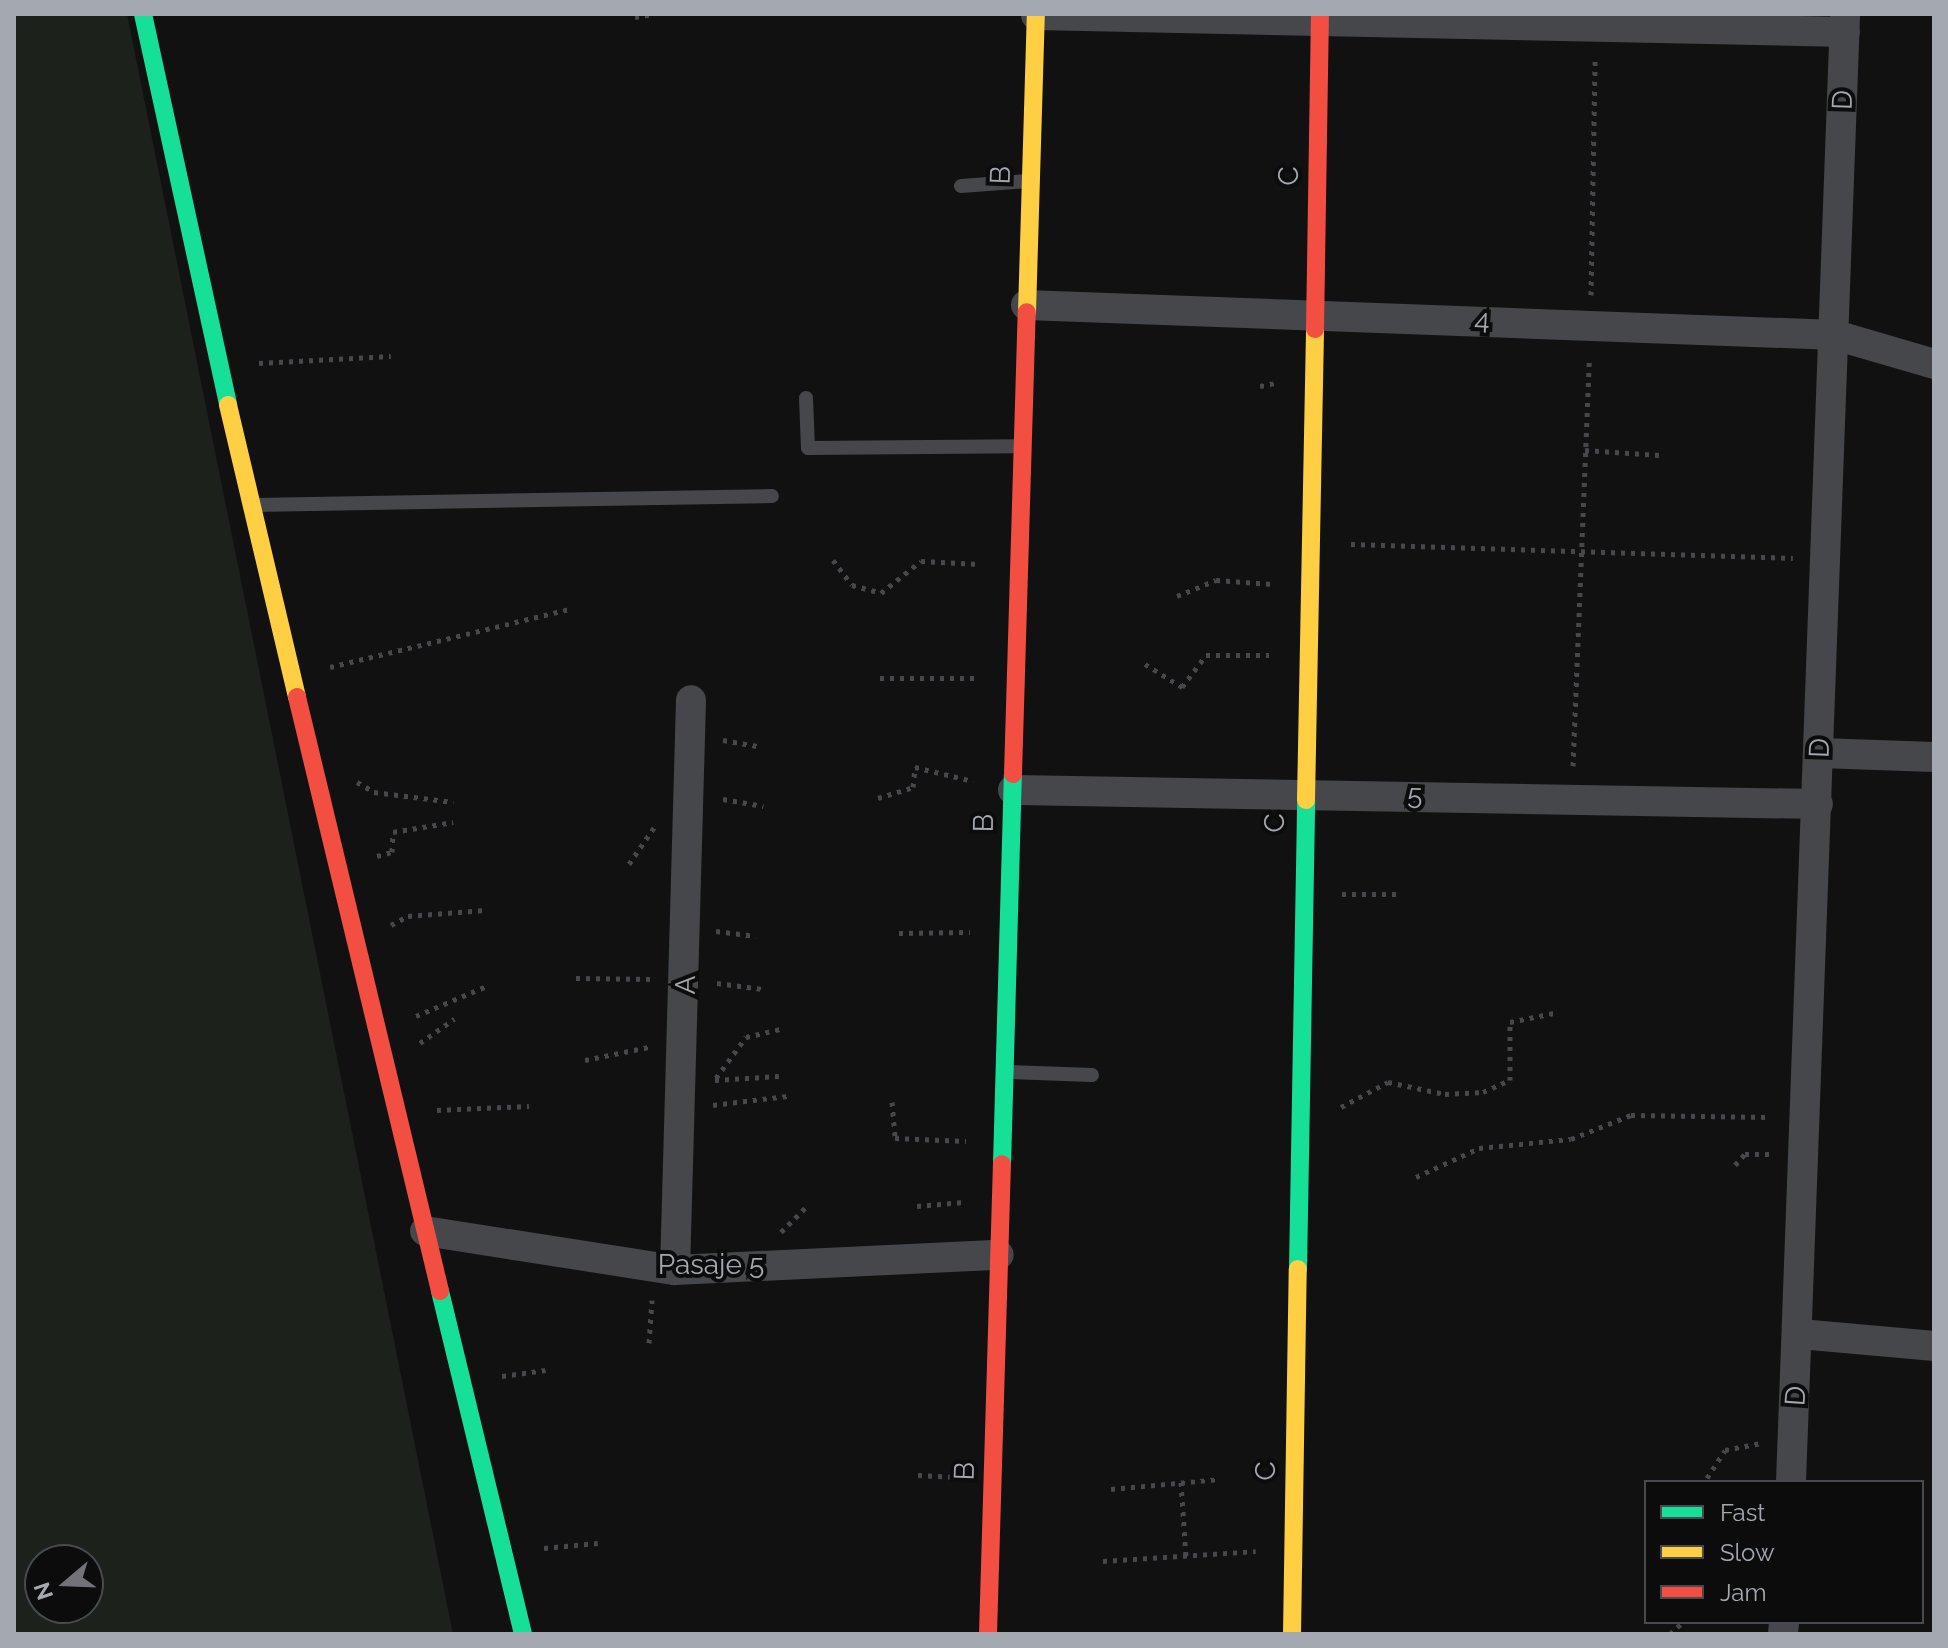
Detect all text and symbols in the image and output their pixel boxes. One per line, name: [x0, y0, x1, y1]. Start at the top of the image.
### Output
street label: D: [1826, 89, 1860, 111]
street label: B: [984, 165, 1018, 185]
street label: C: [1272, 166, 1306, 186]
street label: 4: [1473, 303, 1491, 337]
street label: D: [1803, 737, 1837, 759]
street label: 5: [1407, 778, 1423, 812]
street label: B: [967, 813, 1001, 833]
street label: C: [1258, 813, 1292, 833]
street label: A: [669, 975, 703, 995]
street label: Pasaje 5: [658, 1248, 764, 1282]
street label: D: [1779, 1385, 1813, 1407]
street label: B: [948, 1461, 982, 1481]
street label: C: [1249, 1461, 1283, 1481]
legend: [1644, 1480, 1924, 1624]
text: Fast: [1720, 1498, 1765, 1527]
text: Slow: [1720, 1538, 1774, 1567]
north arrow: [24, 1544, 104, 1624]
text: Jam: [1720, 1578, 1766, 1607]
text: N: [28, 1579, 58, 1603]

